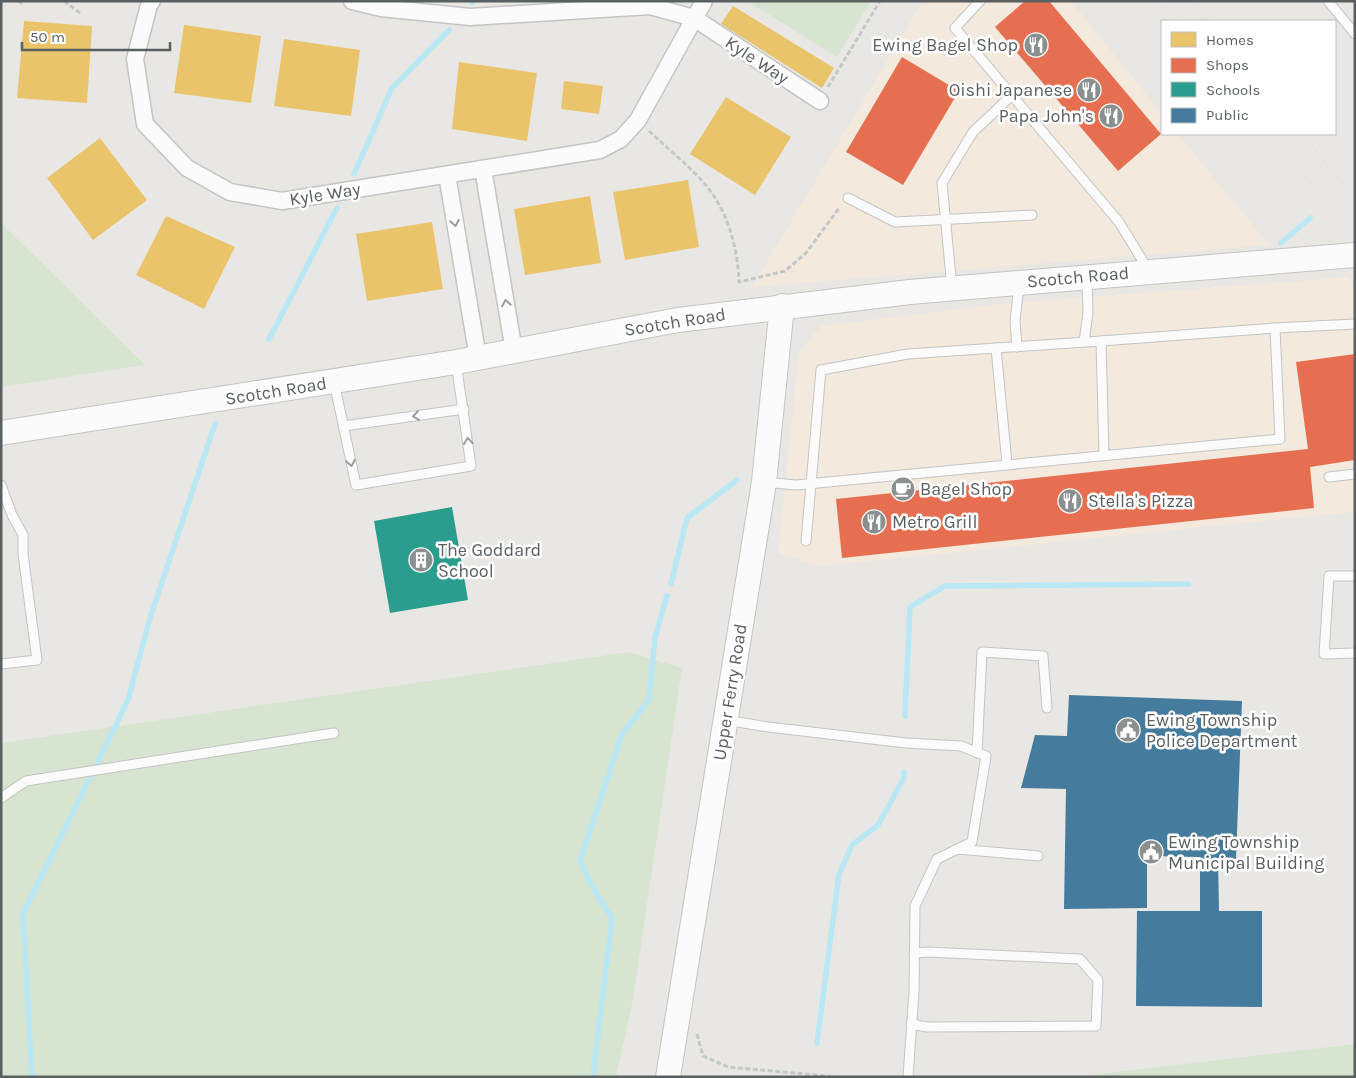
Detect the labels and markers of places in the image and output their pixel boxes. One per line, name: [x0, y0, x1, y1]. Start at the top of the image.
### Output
restaurant icon: Ewing Bagel Shop: [1023, 32, 1049, 58]
place label: Ewing Bagel Shop: [872, 34, 1018, 56]
restaurant icon: Oishi Japanese: [1076, 77, 1102, 103]
place label: Oishi Japanese: [949, 79, 1072, 101]
restaurant icon: Papa John's: [1098, 103, 1124, 129]
place label: Papa John's: [999, 105, 1094, 127]
cafe icon: Bagel Shop: [890, 476, 916, 502]
place label: Bagel Shop: [920, 478, 1012, 500]
restaurant icon: Stella's Pizza: [1057, 488, 1083, 514]
place label: Stella's Pizza: [1088, 490, 1193, 512]
restaurant icon: Metro Grill: [861, 509, 887, 535]
place label: Metro Grill: [892, 511, 977, 533]
place label: The Goddard School: [438, 539, 541, 582]
building icon: The Goddard School: [408, 547, 434, 573]
place label: Ewing Township Police Department: [1146, 709, 1298, 752]
public building icon: Ewing Township Police Department: [1115, 717, 1141, 743]
place label: Ewing Township Municipal Building: [1168, 831, 1324, 874]
public building icon: Ewing Township Municipal Building: [1138, 839, 1164, 865]

